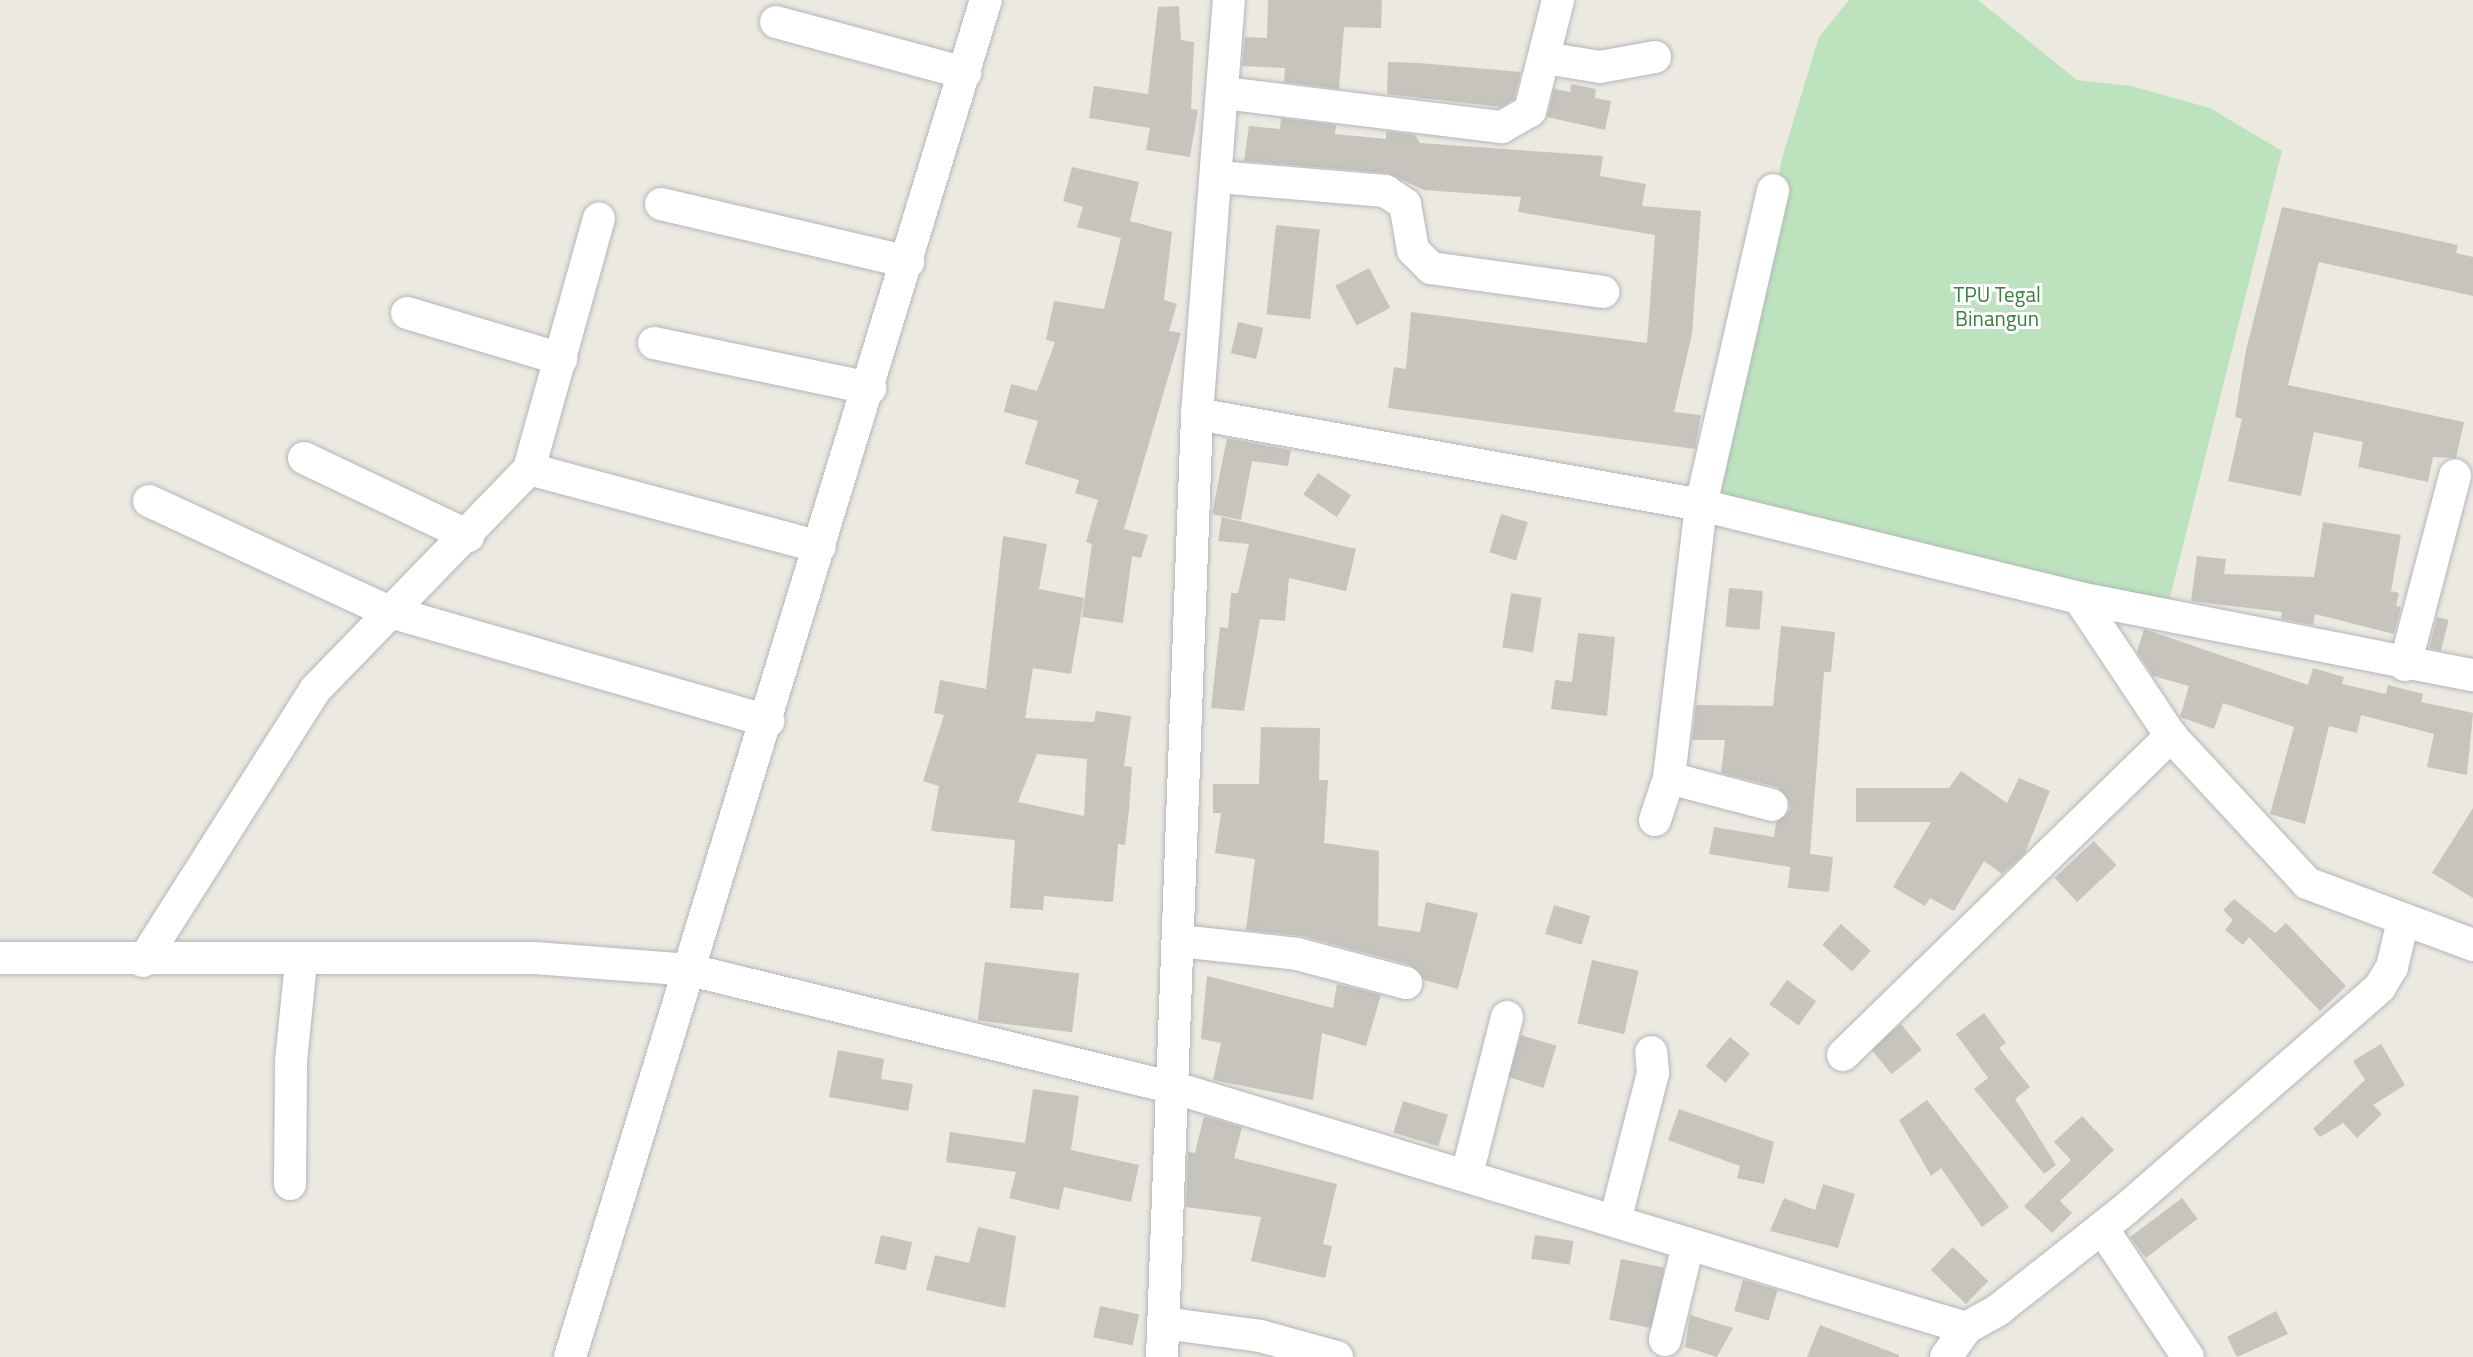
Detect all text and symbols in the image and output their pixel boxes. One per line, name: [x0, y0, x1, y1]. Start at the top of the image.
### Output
park label: TPU Tegal Binangun: [1953, 281, 2041, 331]

